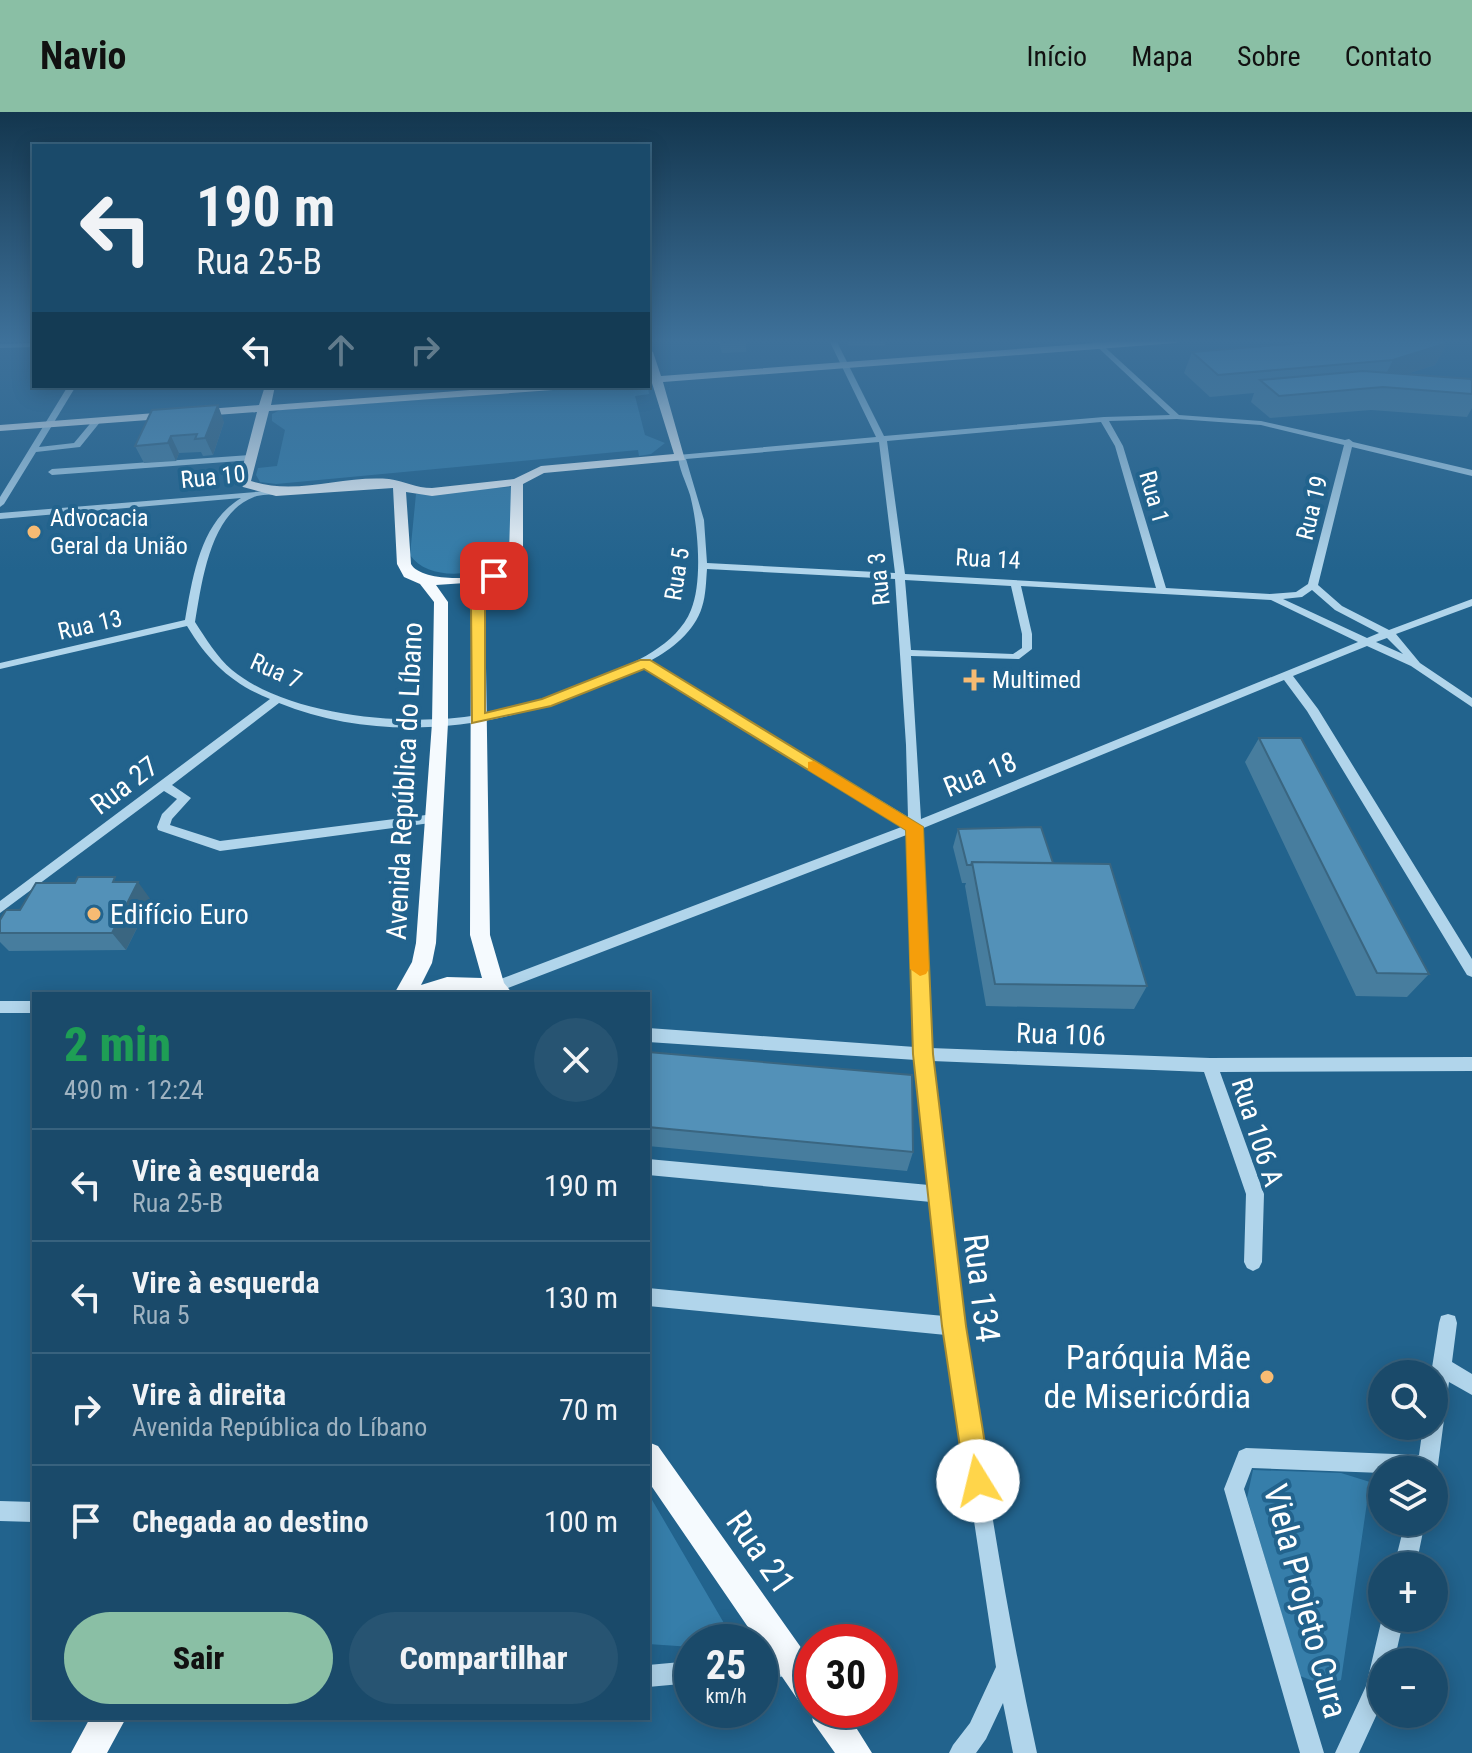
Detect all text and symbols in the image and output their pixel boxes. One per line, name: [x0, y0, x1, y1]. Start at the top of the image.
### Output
text: Navio: [40, 34, 126, 78]
text: Início: [1027, 40, 1087, 73]
text: Mapa: [1131, 40, 1193, 73]
text: Sobre: [1237, 40, 1301, 73]
text: Contato: [1345, 40, 1432, 73]
text: 190 m: [196, 174, 335, 240]
icon: left: [64, 176, 168, 280]
text: Rua 25-B: [196, 241, 322, 283]
icon: left: [235, 328, 279, 372]
icon: ahead: [319, 328, 363, 372]
icon: right: [403, 328, 447, 372]
street label: Rua 10: [179, 460, 247, 494]
street label: Rua 1: [1133, 468, 1175, 526]
street label: Rua 19: [1291, 473, 1333, 543]
place label: Advocacia Geral da União: [50, 504, 188, 560]
marker: Advocacia Geral da União: [25, 523, 43, 541]
pin: [460, 542, 528, 610]
street label: Rua 14: [955, 543, 1021, 575]
street label: Rua 5: [659, 546, 695, 602]
street label: Rua 3: [862, 551, 896, 607]
icon: arrive: [472, 554, 516, 598]
street label: Rua 13: [55, 604, 125, 646]
street label: Avenida República do Líbano: [380, 621, 429, 941]
street label: Rua 7: [246, 647, 306, 695]
place label: Multimed: [992, 666, 1081, 694]
marker: Multimed: [963, 669, 985, 691]
street label: Rua 18: [939, 745, 1022, 804]
street label: Rua 27: [84, 749, 165, 821]
place label: Edifício Euro: [110, 898, 249, 931]
marker: Edifício Euro: [85, 905, 103, 923]
text: 2 min: [64, 1016, 171, 1073]
street label: Rua 106: [1016, 1016, 1106, 1053]
button: close: [534, 1018, 618, 1102]
street label: Rua 106 A: [1224, 1074, 1291, 1191]
text: 490 m · 12:24: [64, 1075, 204, 1105]
text: Vire à esquerda: [132, 1153, 320, 1188]
icon: left: [64, 1163, 108, 1207]
text: 190 m: [544, 1168, 618, 1203]
text: Rua 25-B: [132, 1188, 223, 1218]
street label: Rua 134: [956, 1231, 1008, 1345]
text: Vire à esquerda: [132, 1265, 320, 1300]
icon: left: [64, 1275, 108, 1319]
text: 130 m: [544, 1280, 618, 1315]
text: Rua 5: [132, 1300, 190, 1330]
place label: Paróquia Mãe de Misericórdia: [1044, 1337, 1251, 1416]
map controls: [1368, 1360, 1448, 1728]
button: search: [1368, 1360, 1448, 1440]
marker: Paróquia Mãe de Misericórdia: [1258, 1368, 1276, 1386]
text: Vire à direita: [132, 1377, 286, 1412]
icon: right: [64, 1387, 108, 1431]
text: 70 m: [559, 1392, 618, 1427]
text: Avenida República do Líbano: [132, 1412, 427, 1442]
position arrow: [936, 1439, 1020, 1523]
button: layers: [1368, 1456, 1448, 1536]
street label: Viela Projeto Cura: [1256, 1480, 1356, 1722]
icon: arrive: [64, 1499, 108, 1543]
street label: Rua 21: [718, 1503, 804, 1601]
text: Chegada ao destino: [132, 1504, 369, 1539]
text: 100 m: [544, 1504, 618, 1539]
button: +: [1368, 1552, 1448, 1632]
button: Sair: [64, 1612, 333, 1704]
button: Compartilhar: [349, 1612, 618, 1704]
speed limit sign: 30: [794, 1624, 898, 1728]
text: 25: [706, 1642, 746, 1689]
button: −: [1368, 1648, 1448, 1728]
text: km/h: [705, 1684, 747, 1708]

